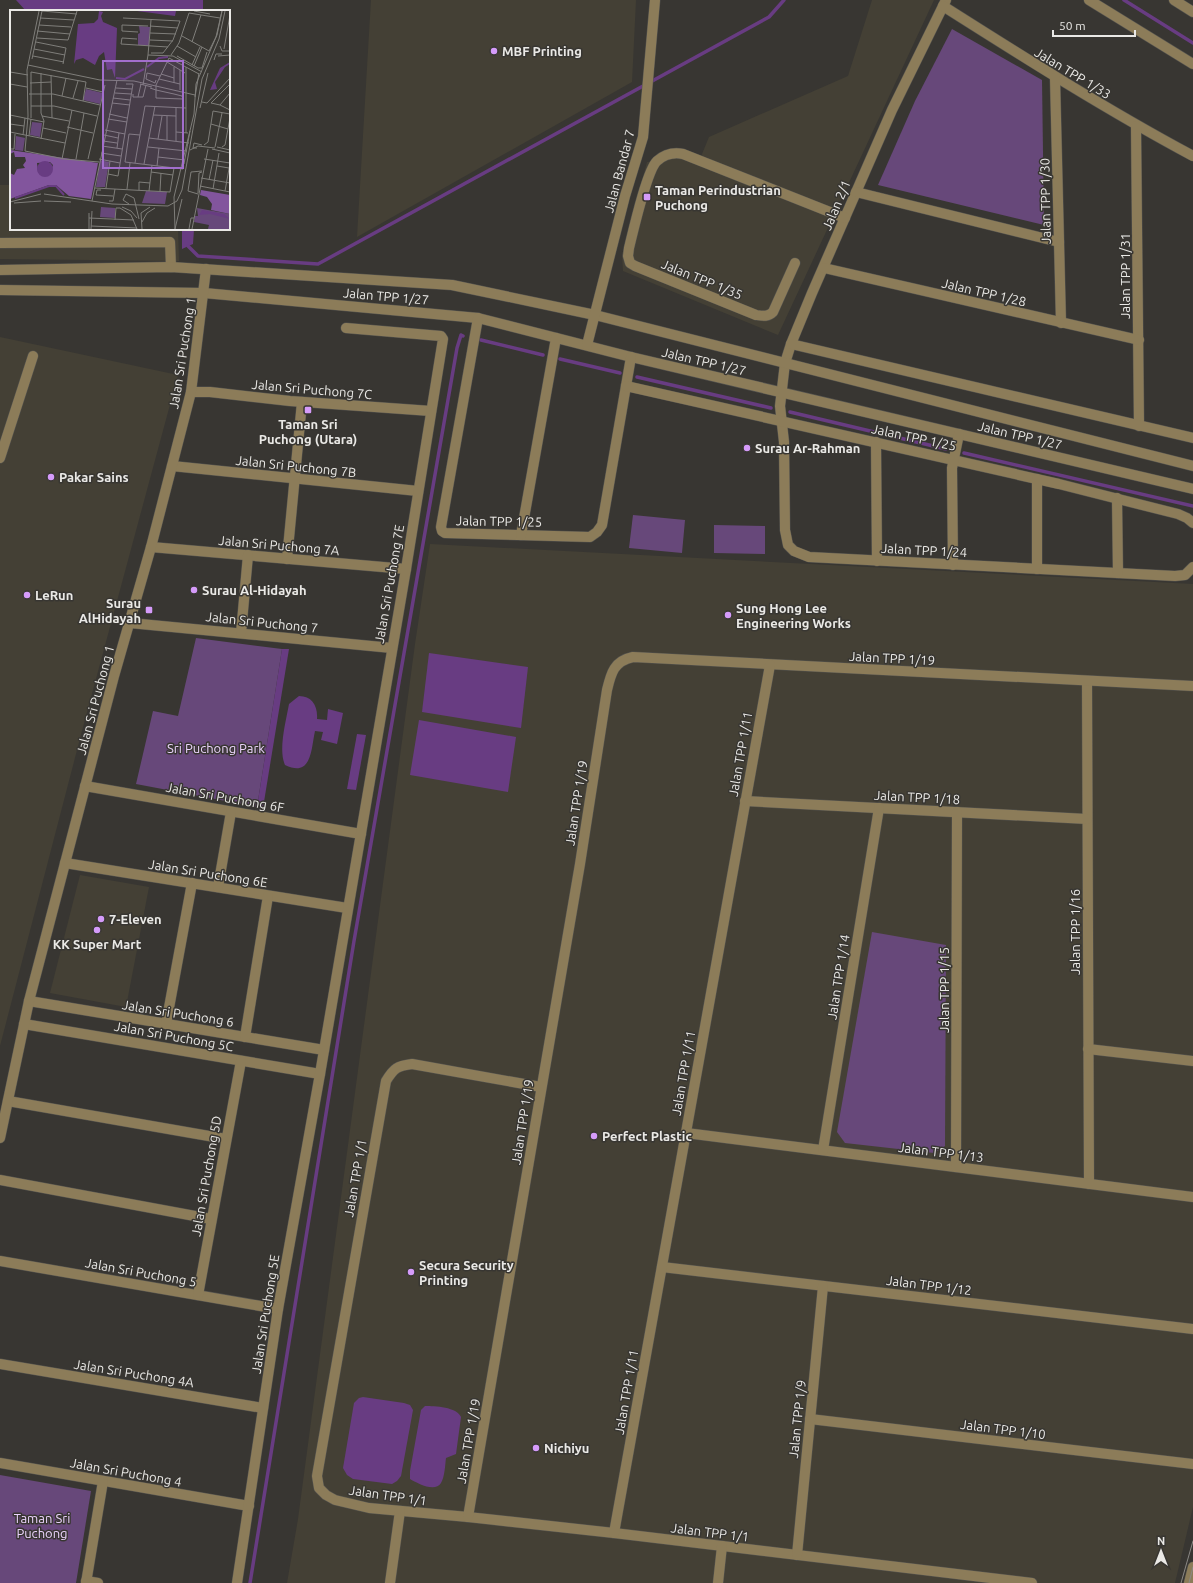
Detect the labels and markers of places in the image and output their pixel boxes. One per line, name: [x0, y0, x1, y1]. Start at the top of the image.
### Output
place label: MBF Printing: [502, 44, 582, 58]
marker: MBF Printing: [489, 46, 499, 56]
place label: Taman Perindustrian Puchong: [655, 183, 781, 212]
marker: Taman Perindustrian Puchong: [642, 192, 652, 202]
marker: Taman Sri Puchong (Utara): [303, 405, 313, 415]
place label: Taman Sri Puchong (Utara): [259, 417, 357, 447]
place label: Surau Ar-Rahman: [755, 441, 860, 455]
marker: Surau Ar-Rahman: [742, 443, 752, 453]
place label: Pakar Sains: [59, 470, 129, 484]
marker: Pakar Sains: [46, 472, 56, 482]
place label: Surau Al-Hidayah: [202, 583, 307, 597]
marker: Surau Al-Hidayah: [189, 585, 199, 595]
place label: LeRun: [35, 588, 73, 602]
marker: LeRun: [22, 590, 32, 600]
place label: Surau AlHidayah: [79, 596, 141, 625]
place label: Sung Hong Lee Engineering Works: [736, 601, 851, 630]
marker: Surau AlHidayah: [144, 605, 154, 615]
marker: Sung Hong Lee Engineering Works: [723, 610, 733, 620]
place label: 7-Eleven: [109, 912, 162, 926]
marker: 7-Eleven: [96, 914, 106, 924]
marker: KK Super Mart: [92, 925, 102, 935]
place label: KK Super Mart: [53, 937, 142, 951]
place label: Perfect Plastic: [602, 1129, 692, 1143]
marker: Perfect Plastic: [589, 1131, 599, 1141]
place label: Secura Security Printing: [419, 1258, 514, 1287]
marker: Secura Security Printing: [406, 1267, 416, 1277]
place label: Nichiyu: [544, 1441, 589, 1455]
marker: Nichiyu: [531, 1443, 541, 1453]

